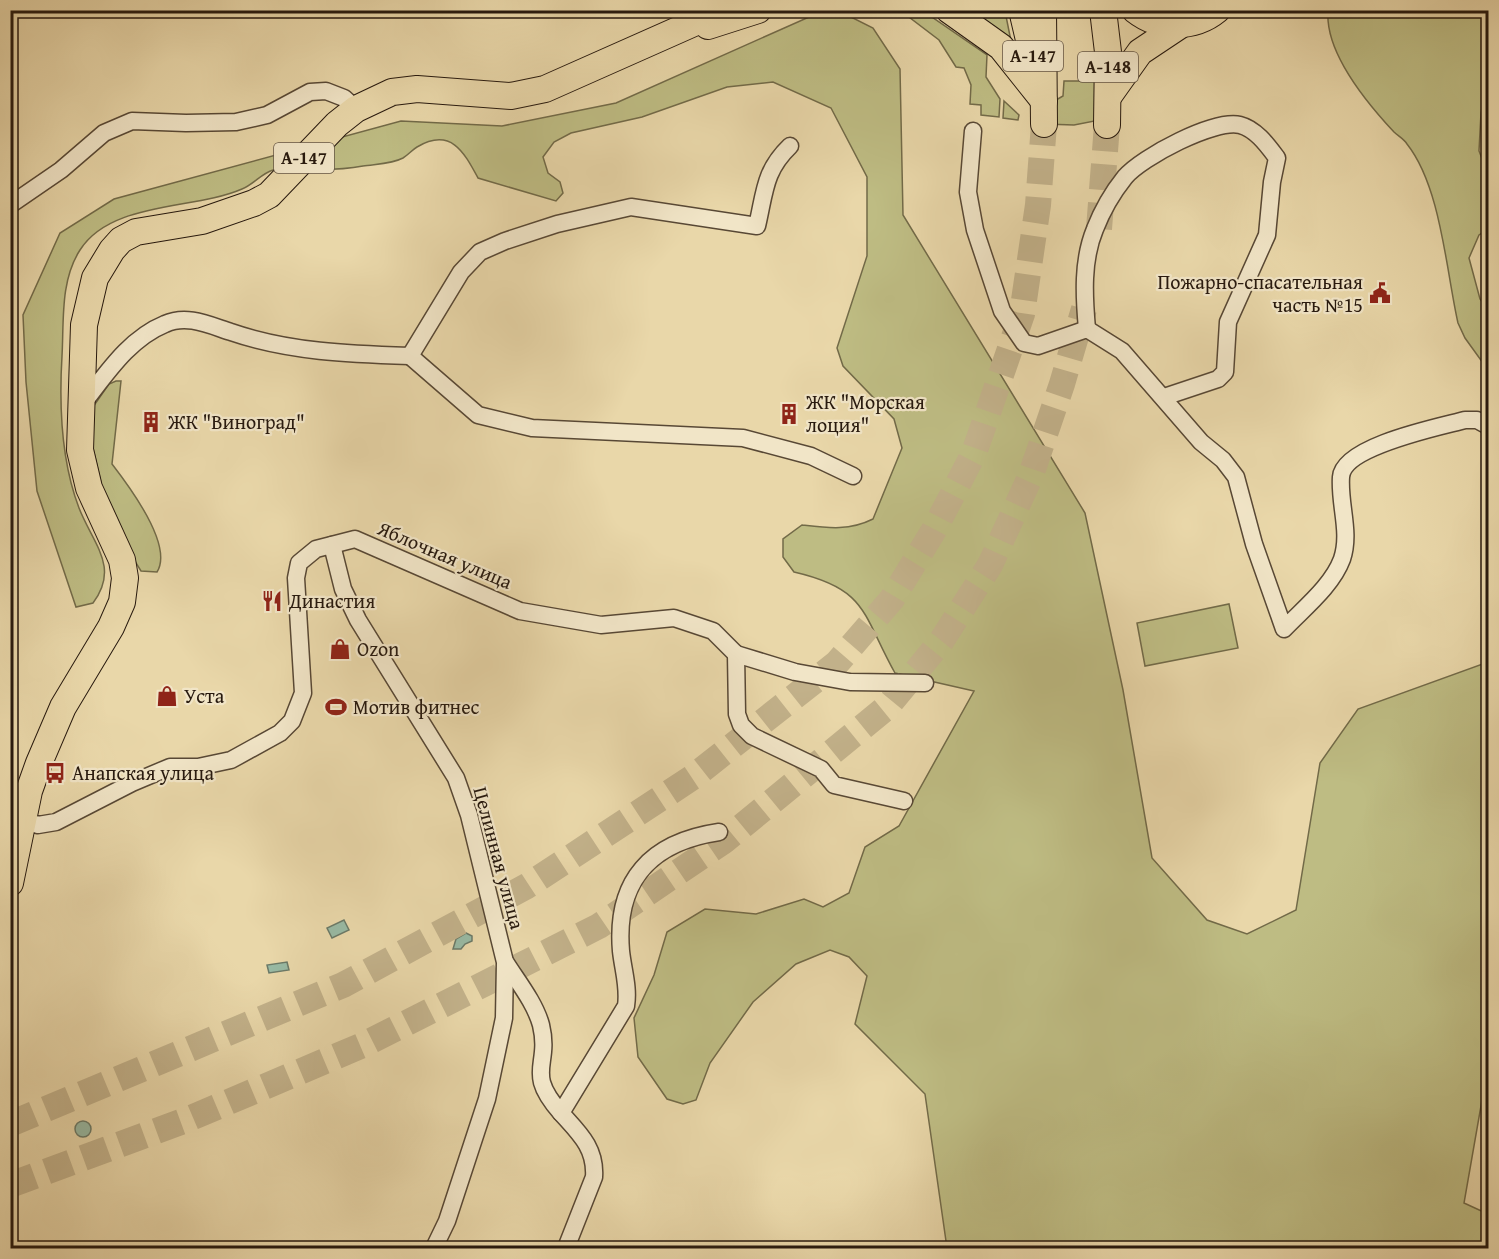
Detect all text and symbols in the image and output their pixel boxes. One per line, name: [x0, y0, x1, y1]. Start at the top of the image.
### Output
road number: А-147: [1003, 41, 1063, 71]
road number: А-148: [1078, 52, 1138, 82]
road number: А-147: [274, 143, 334, 173]
place label: Пожарно-спасательная часть №15: [1157, 267, 1363, 319]
public building icon: Пожарно-спасательная часть №15: [1368, 281, 1392, 305]
place label: ЖК "Морская лоция": [805, 387, 925, 439]
building icon: ЖК "Морская лоция": [777, 402, 801, 426]
place label: ЖК "Виноград": [167, 407, 305, 436]
building icon: ЖК "Виноград": [139, 410, 163, 434]
street label: Яблочная улица: [373, 513, 517, 596]
place label: Династия: [288, 586, 375, 615]
restaurant icon: Династия: [260, 589, 284, 613]
place label: Ozon: [357, 634, 399, 663]
shop icon: Ozon: [328, 637, 352, 661]
place label: Уста: [184, 681, 225, 710]
shop icon: Уста: [155, 684, 179, 708]
place label: Мотив фитнес: [353, 692, 480, 721]
sports icon: Мотив фитнес: [324, 695, 348, 719]
place label: Анапская улица: [72, 758, 214, 787]
bus stop icon: Анапская улица: [43, 761, 67, 785]
street label: Целинная улица: [467, 783, 533, 933]

